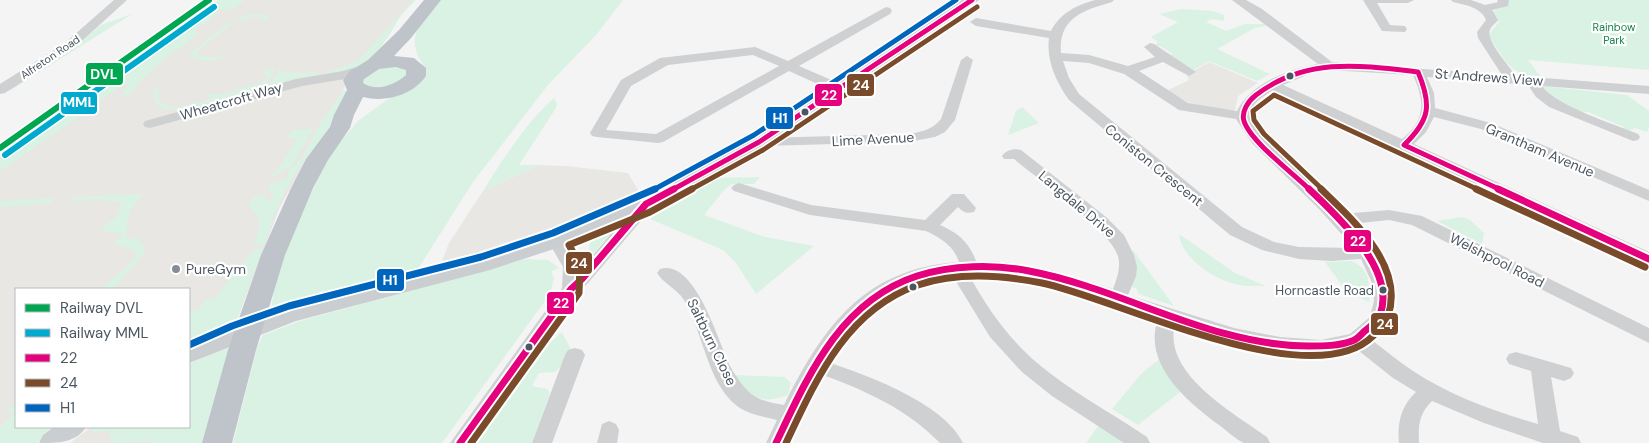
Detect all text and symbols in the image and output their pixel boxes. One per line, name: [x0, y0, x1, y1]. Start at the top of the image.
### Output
park label: Rainbow Park: [1593, 20, 1636, 47]
street label: Alfreton Road: [18, 32, 83, 82]
line badge: DVL: [85, 62, 124, 86]
street label: St Andrews View: [1434, 64, 1544, 90]
text: DVL: [90, 65, 118, 83]
unlabelled marker: [1285, 71, 1295, 81]
line badge: 24: [846, 73, 875, 97]
text: 24: [852, 76, 870, 94]
street label: Wheatcroft Way: [178, 78, 284, 124]
line badge: 22: [814, 83, 843, 107]
text: 22: [821, 86, 837, 104]
line badge: MML: [60, 91, 98, 115]
text: MML: [63, 93, 95, 111]
line badge: H1: [765, 106, 794, 130]
unlabelled marker: [800, 107, 810, 117]
text: H1: [772, 109, 788, 127]
street label: Grantham Avenue: [1483, 119, 1597, 181]
street label: Coniston Crescent: [1101, 120, 1207, 210]
street label: Lime Avenue: [831, 128, 915, 150]
street label: Langdale Drive: [1035, 167, 1119, 241]
street label: Welshpool Road: [1447, 228, 1547, 292]
line badge: 22: [1343, 229, 1372, 253]
text: 22: [1350, 232, 1366, 250]
line badge: 24: [565, 251, 593, 275]
text: 24: [570, 254, 588, 272]
place label: PureGym: [186, 260, 246, 278]
marker: PureGym: [170, 263, 182, 275]
line badge: H1: [376, 268, 405, 292]
text: H1: [382, 271, 398, 289]
unlabelled marker: [908, 282, 918, 292]
place label: Horncastle Road: [1275, 282, 1374, 299]
marker: Horncastle Road: [1378, 285, 1388, 295]
legend: [15, 288, 190, 428]
line badge: 22: [546, 291, 575, 315]
text: 22: [553, 294, 569, 312]
street label: Saltburn Close: [683, 296, 741, 388]
text: Railway DVL: [60, 298, 143, 318]
line badge: 24: [1370, 312, 1399, 336]
text: 24: [1376, 315, 1394, 333]
text: Railway MML: [60, 323, 148, 343]
unlabelled marker: [524, 342, 534, 352]
text: 22: [60, 348, 77, 368]
text: 24: [60, 373, 78, 393]
text: H1: [60, 398, 75, 418]

